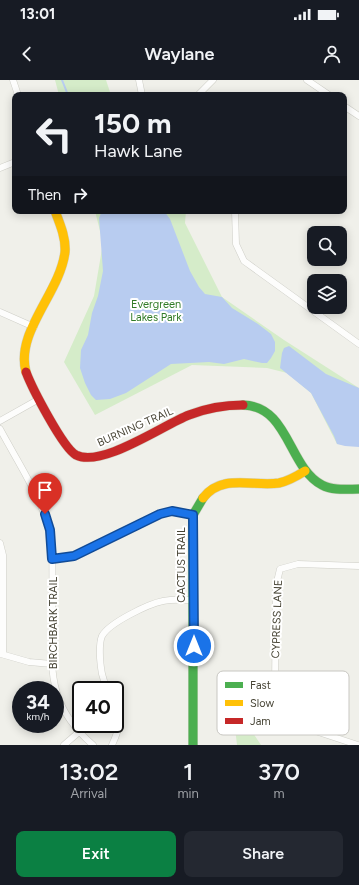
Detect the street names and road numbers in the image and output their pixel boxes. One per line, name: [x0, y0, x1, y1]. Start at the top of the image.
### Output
street label: BURNING TRAIL: [95, 404, 175, 450]
street label: CACTUS TRAIL: [175, 527, 188, 603]
street label: BIRCHBARK TRAIL: [47, 577, 60, 669]
street label: CYPRESS LANE: [269, 579, 285, 659]

